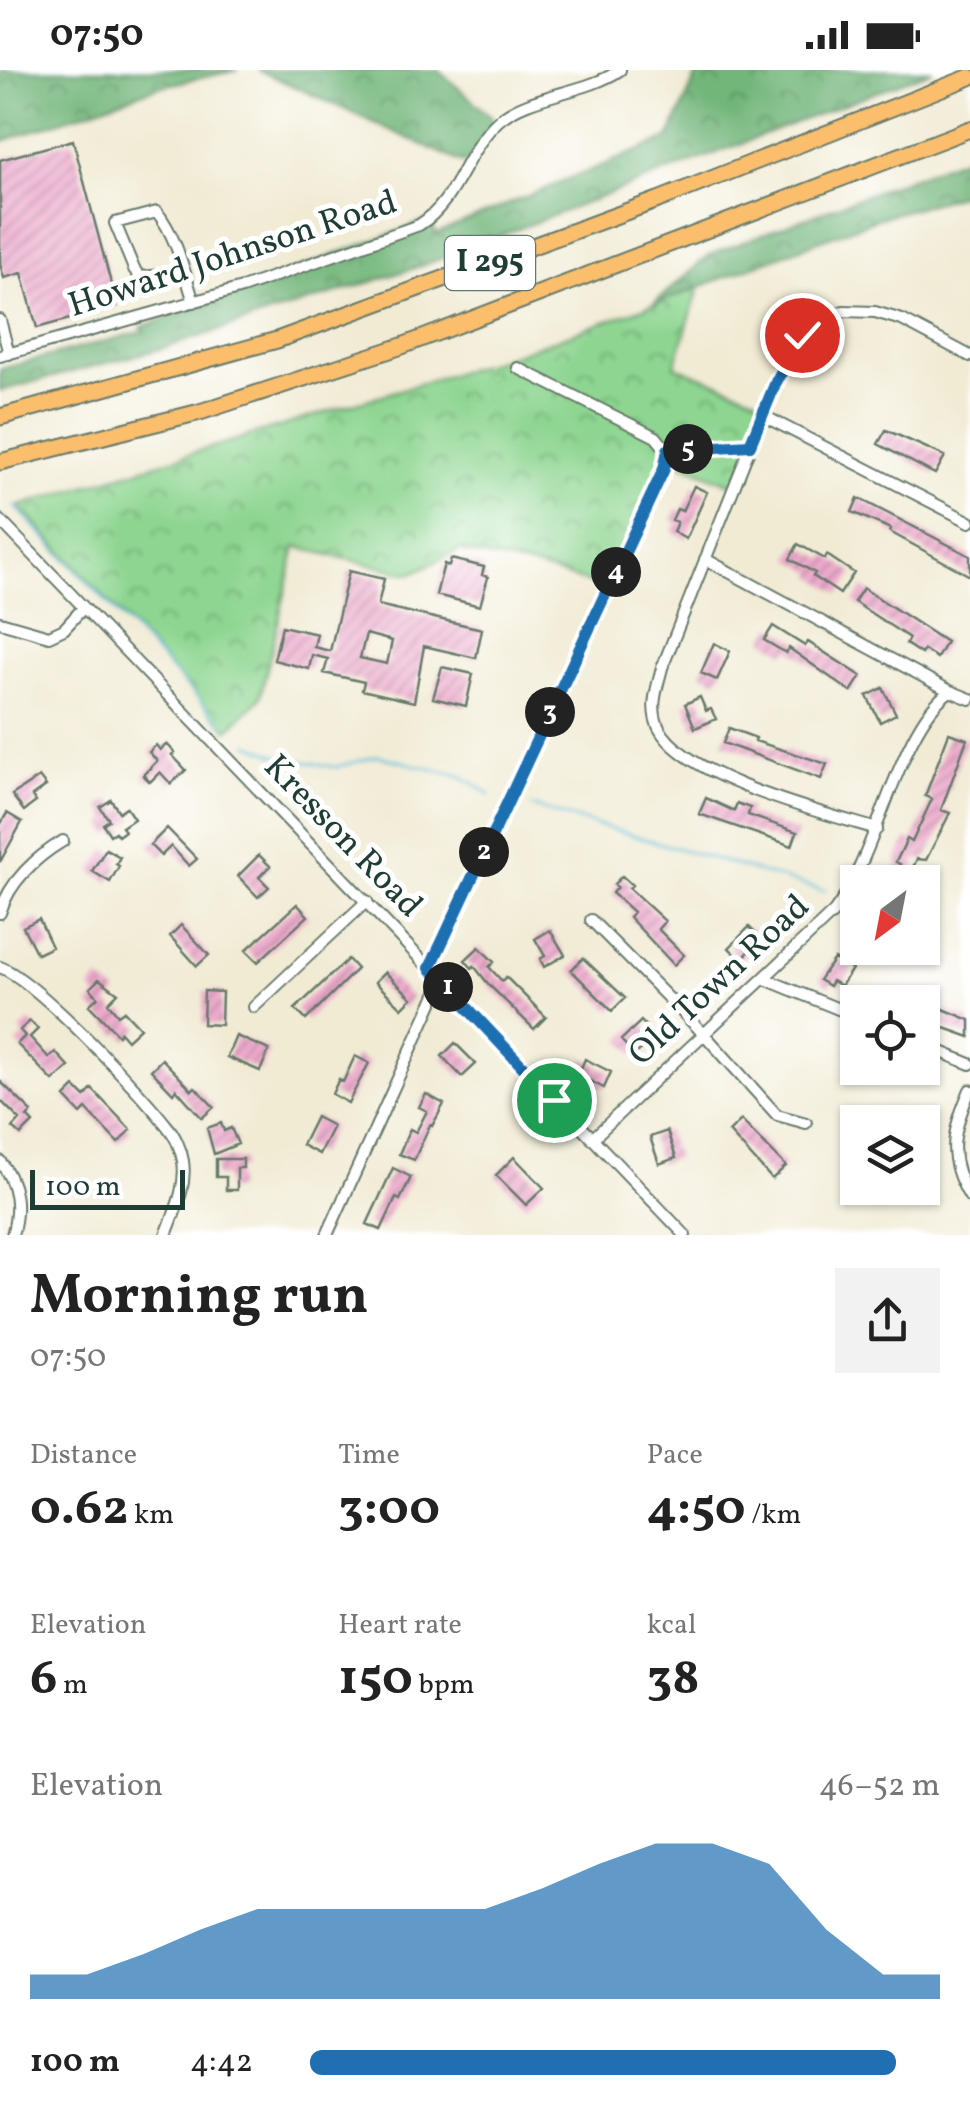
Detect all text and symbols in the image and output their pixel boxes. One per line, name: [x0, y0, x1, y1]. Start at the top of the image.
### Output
text: 07:50: [50, 9, 144, 62]
street label: Howard Johnson Road: [63, 179, 403, 331]
road number: I 295: [445, 236, 535, 290]
pin: [760, 293, 845, 378]
icon: check: [775, 308, 830, 363]
pin: 5: [663, 424, 713, 474]
text: 5: [681, 429, 695, 468]
pin: 4: [591, 547, 641, 597]
text: 4: [608, 552, 624, 591]
pin: 3: [525, 687, 575, 737]
text: 3: [543, 692, 557, 731]
street label: Kresson Road: [252, 745, 432, 929]
pin: 2: [459, 827, 509, 877]
text: 2: [477, 832, 491, 871]
north arrow: [840, 865, 940, 965]
map controls: [840, 865, 940, 1205]
street label: Old Town Road: [619, 884, 821, 1078]
pin: 1: [423, 962, 473, 1012]
text: 1: [442, 967, 454, 1006]
button: locate: [840, 985, 940, 1085]
pin: [512, 1058, 597, 1143]
icon: arrive: [527, 1073, 582, 1128]
button: layers: [840, 1105, 940, 1205]
scale bar: [30, 1165, 185, 1210]
text: 100 m: [45, 1168, 120, 1207]
text: Morning run: [30, 1260, 369, 1336]
button: share: [835, 1268, 940, 1373]
text: 07:50: [30, 1336, 106, 1380]
text: Distance: [30, 1436, 137, 1475]
text: Time: [338, 1436, 400, 1475]
text: Pace: [647, 1436, 703, 1475]
text: 0.62: [30, 1475, 128, 1545]
text: 3:00: [338, 1475, 440, 1545]
text: 4:50: [647, 1475, 746, 1545]
text: km: [128, 1496, 174, 1535]
text: /km: [746, 1496, 801, 1535]
text: Elevation: [30, 1606, 146, 1645]
text: Heart rate: [338, 1606, 462, 1645]
text: kcal: [647, 1606, 696, 1645]
text: 6: [30, 1645, 57, 1715]
text: 150: [338, 1645, 413, 1715]
text: 38: [647, 1645, 699, 1715]
text: m: [57, 1666, 88, 1705]
text: bpm: [413, 1666, 475, 1705]
text: Elevation: [30, 1765, 163, 1809]
text: 46–52 m: [819, 1765, 940, 1809]
text: 100 m: [30, 2041, 120, 2085]
text: 4:42: [190, 2041, 253, 2085]

